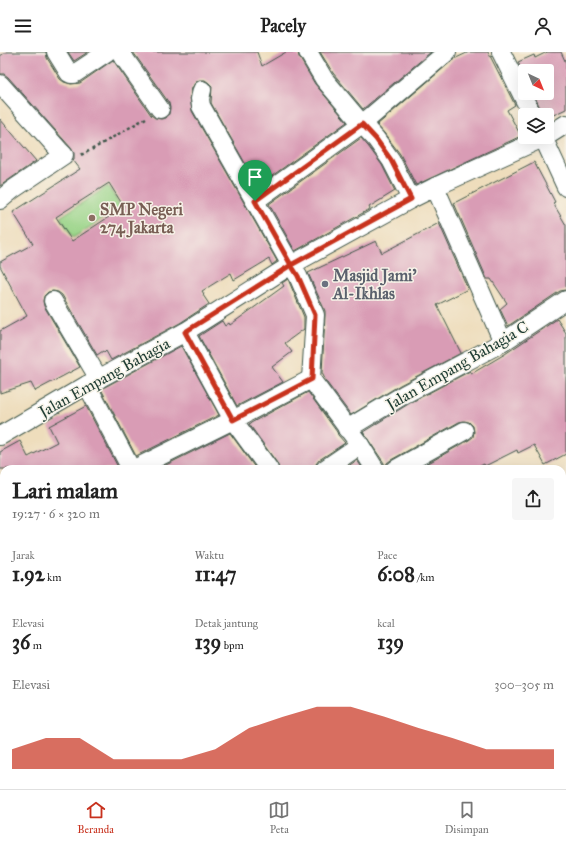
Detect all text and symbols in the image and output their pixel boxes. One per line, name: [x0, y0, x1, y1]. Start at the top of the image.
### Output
icon: menu: [12, 15, 34, 37]
text: Pacely: [260, 15, 306, 37]
icon: person: [532, 15, 554, 37]
north arrow: [518, 64, 554, 100]
map controls: [518, 64, 554, 144]
button: layers: [518, 108, 554, 144]
pin: [238, 160, 272, 201]
icon: arrive: [244, 166, 266, 188]
place label: SMP Negeri 274 Jakarta: [100, 200, 183, 238]
marker: SMP Negeri 274 Jakarta: [87, 213, 97, 223]
place label: Masjid Jami' Al-Ikhlas: [332, 266, 416, 303]
marker: Masjid Jami' Al-Ikhlas: [320, 279, 330, 289]
street label: Jalan Empang Bahagia C: [381, 317, 532, 416]
street label: Jalan Empang Bahagia: [34, 333, 174, 423]
text: Lari malam: [12, 477, 118, 504]
button: share: [512, 478, 554, 520]
text: 19:27 · 6 × 320 m: [12, 506, 100, 522]
text: Jarak: [12, 549, 35, 562]
text: Waktu: [195, 549, 224, 562]
text: Pace: [377, 549, 397, 562]
text: 1.92: [12, 562, 45, 586]
text: 11:47: [195, 562, 236, 586]
text: 6:08: [377, 562, 415, 586]
text: km: [45, 571, 61, 584]
text: /km: [415, 571, 435, 584]
text: Elevasi: [12, 617, 44, 630]
text: Detak jantung: [195, 617, 258, 630]
text: kcal: [377, 617, 395, 630]
text: 36: [12, 630, 30, 654]
text: 139: [195, 630, 221, 654]
text: 139: [377, 630, 404, 654]
text: m: [30, 639, 42, 652]
text: bpm: [221, 639, 244, 652]
text: Elevasi: [12, 677, 50, 693]
text: 300–305 m: [494, 677, 554, 693]
tab: Beranda: [77, 799, 114, 836]
tab: Peta: [268, 799, 290, 836]
tab: Disimpan: [445, 799, 489, 836]

